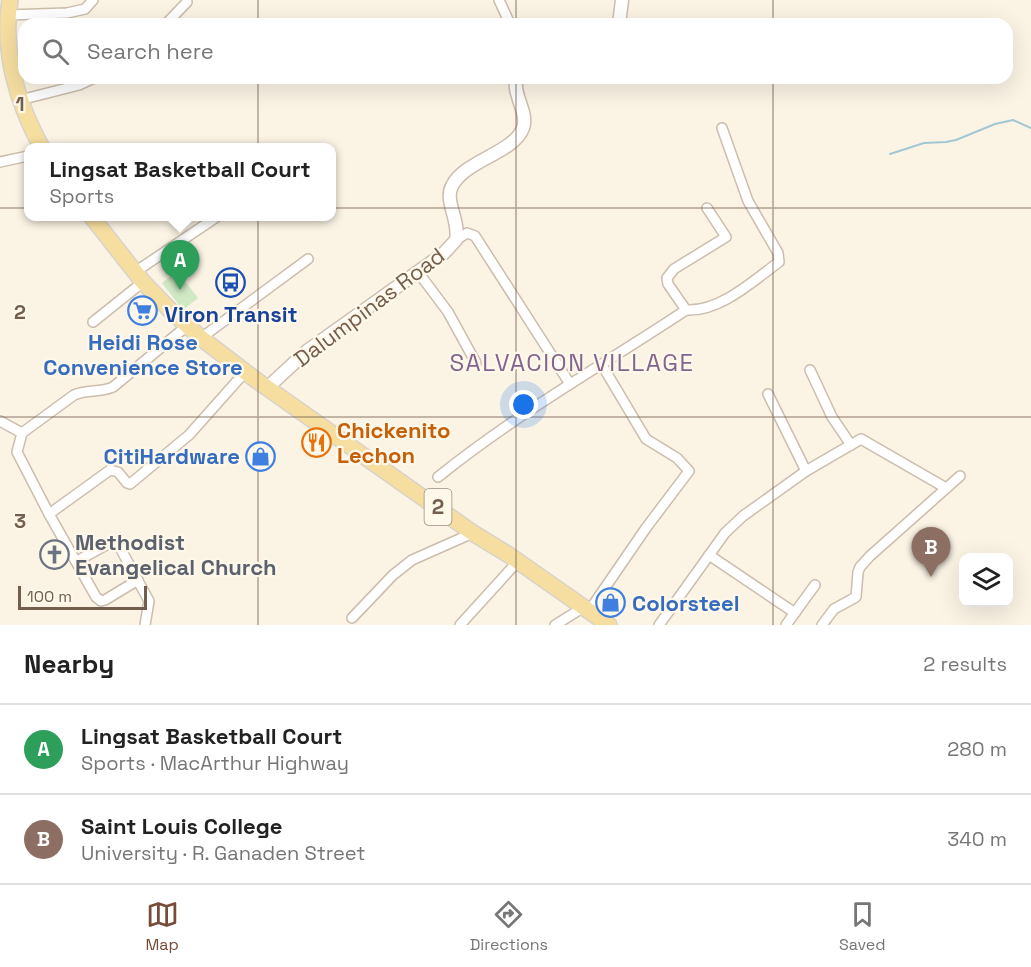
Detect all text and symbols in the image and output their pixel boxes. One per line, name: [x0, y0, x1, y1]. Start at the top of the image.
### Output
search box: [18, 18, 1013, 84]
icon: search: [39, 35, 72, 68]
text: Search here: [87, 37, 214, 65]
text: 1: [15, 91, 25, 117]
popup: [24, 143, 336, 221]
text: Lingsat Basketball Court: [49, 155, 311, 183]
text: Sports: [49, 183, 114, 209]
pin: A: [160, 240, 200, 290]
street label: Dalumpinas Road: [288, 241, 450, 373]
bus stop icon: Viron Transit: [215, 266, 247, 298]
supermarket icon: Heidi Rose Convenience Store: [127, 294, 159, 326]
text: 2: [14, 299, 26, 325]
place label: Viron Transit: [164, 300, 298, 328]
place label: Heidi Rose Convenience Store: [43, 328, 243, 381]
district label: SALVACION VILLAGE: [449, 347, 695, 378]
your location: [509, 390, 538, 419]
place label: Chickenito Lechon: [337, 416, 450, 469]
restaurant icon: Chickenito Lechon: [300, 427, 332, 459]
shop icon: CitiHardware: [245, 440, 277, 472]
place label: CitiHardware: [104, 442, 240, 470]
road number: 2: [424, 489, 452, 525]
text: 3: [14, 508, 26, 534]
place label: Methodist Evangelical Church: [75, 528, 277, 581]
pin: B: [912, 528, 950, 577]
church icon: Methodist Evangelical Church: [38, 539, 70, 571]
map controls: [959, 553, 1013, 607]
button: layers: [959, 553, 1013, 607]
scale bar: [18, 583, 147, 610]
text: 100 m: [27, 586, 72, 607]
shop icon: Colorsteel: [595, 587, 627, 619]
place label: Colorsteel: [632, 589, 740, 617]
text: Nearby: [24, 647, 114, 681]
text: 2 results: [923, 651, 1007, 677]
text: Lingsat Basketball Court: [81, 722, 342, 750]
text: A: [37, 736, 50, 762]
text: 280 m: [947, 736, 1007, 762]
text: Sports · MacArthur Highway: [81, 750, 349, 776]
text: Saint Louis College: [81, 812, 282, 840]
text: B: [37, 826, 50, 852]
text: 340 m: [947, 826, 1007, 852]
text: University · R. Ganaden Street: [81, 840, 366, 866]
tab: Map: [145, 898, 179, 955]
tab: Directions: [470, 898, 548, 955]
tab: Saved: [839, 898, 886, 955]

